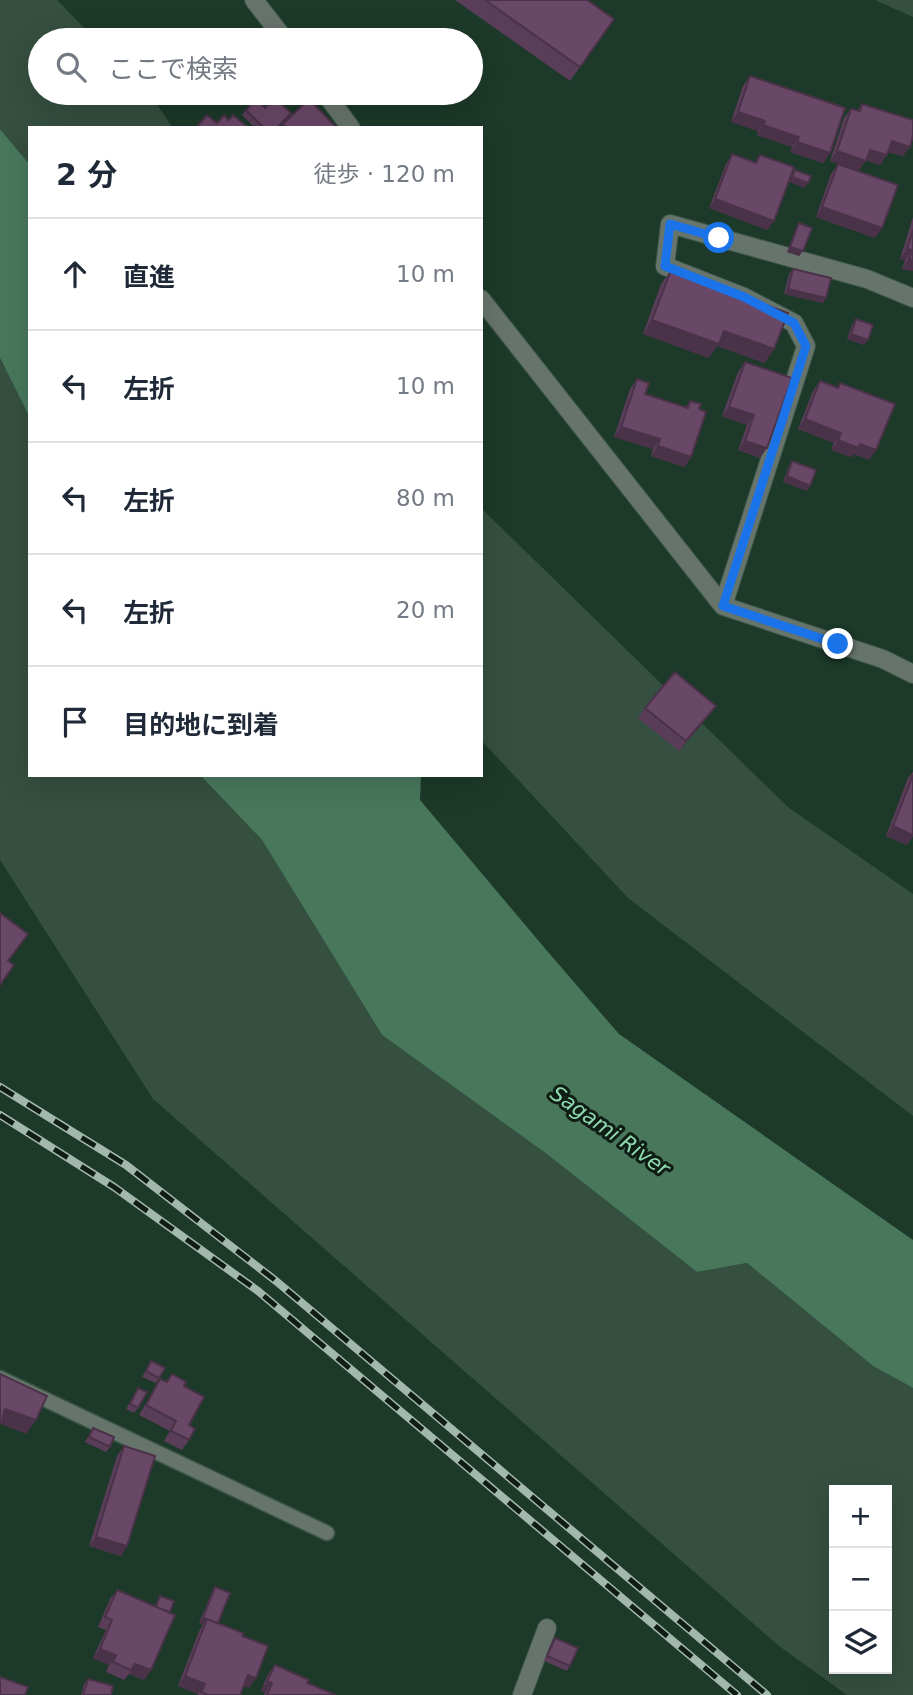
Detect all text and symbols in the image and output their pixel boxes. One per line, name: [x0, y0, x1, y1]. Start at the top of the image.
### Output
search box: [28, 28, 483, 105]
icon: search: [52, 48, 90, 86]
text: ここで検索: [108, 54, 238, 84]
text: 2 分: [56, 157, 117, 192]
text: 徒歩 · 120 m: [313, 161, 455, 187]
route start: [703, 222, 734, 253]
icon: ahead: [56, 255, 94, 293]
text: 10 m: [396, 261, 455, 287]
text: 直進: [123, 262, 175, 292]
icon: left: [56, 367, 94, 405]
text: 10 m: [396, 373, 455, 399]
text: 左折: [123, 374, 175, 404]
icon: left: [56, 479, 94, 517]
text: 80 m: [396, 485, 455, 511]
text: 左折: [123, 486, 175, 516]
icon: left: [56, 591, 94, 629]
text: 20 m: [396, 597, 455, 623]
text: 左折: [123, 598, 175, 628]
route end: [822, 628, 853, 659]
icon: arrive: [56, 703, 94, 741]
text: 目的地に到着: [123, 710, 279, 740]
water label: Sagami River: [546, 1081, 675, 1182]
map controls: [829, 1485, 892, 1674]
button: +: [829, 1485, 892, 1548]
button: −: [829, 1548, 892, 1611]
button: layers: [829, 1611, 892, 1674]

